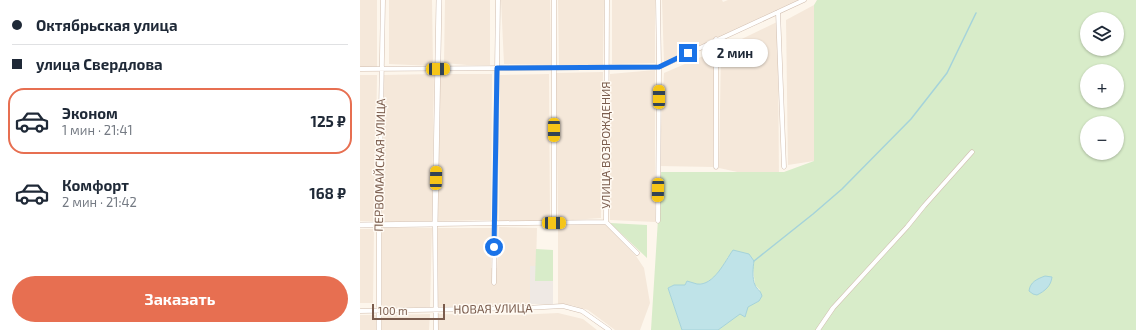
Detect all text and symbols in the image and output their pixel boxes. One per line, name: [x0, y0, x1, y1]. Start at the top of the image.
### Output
map controls: [1080, 12, 1124, 160]
button: layers: [1080, 12, 1124, 56]
text: Октябрьская улица: [36, 16, 178, 34]
callout: 2 мин: [702, 39, 768, 67]
route end: [679, 44, 697, 62]
text: 2 мин: [717, 45, 753, 61]
text: улица Свердлова: [36, 55, 163, 73]
car: [426, 63, 450, 75]
button: +: [1080, 64, 1124, 108]
street label: УЛИЦА ВОЗРОЖДЕНИЯ: [598, 81, 612, 209]
car: [653, 85, 665, 109]
street label: ПЕРВОМАЙСКАЯ УЛИЦА: [371, 98, 387, 232]
icon: car: [14, 103, 50, 139]
text: Эконом: [62, 104, 118, 122]
text: 125 ₽: [310, 112, 346, 130]
button: −: [1080, 116, 1124, 160]
car: [548, 118, 560, 142]
text: 1 мин · 21:41: [62, 122, 133, 138]
car: [430, 166, 442, 190]
icon: car: [14, 175, 50, 211]
text: Комфорт: [62, 176, 129, 194]
car: [652, 178, 664, 202]
text: 168 ₽: [309, 184, 346, 202]
text: 2 мин · 21:42: [62, 194, 137, 210]
car: [542, 217, 566, 229]
route start: [485, 238, 503, 256]
button: Заказать: [12, 276, 348, 322]
street label: НОВАЯ УЛИЦА: [453, 300, 533, 316]
scale bar: [372, 302, 445, 321]
text: 100 m: [378, 304, 408, 317]

